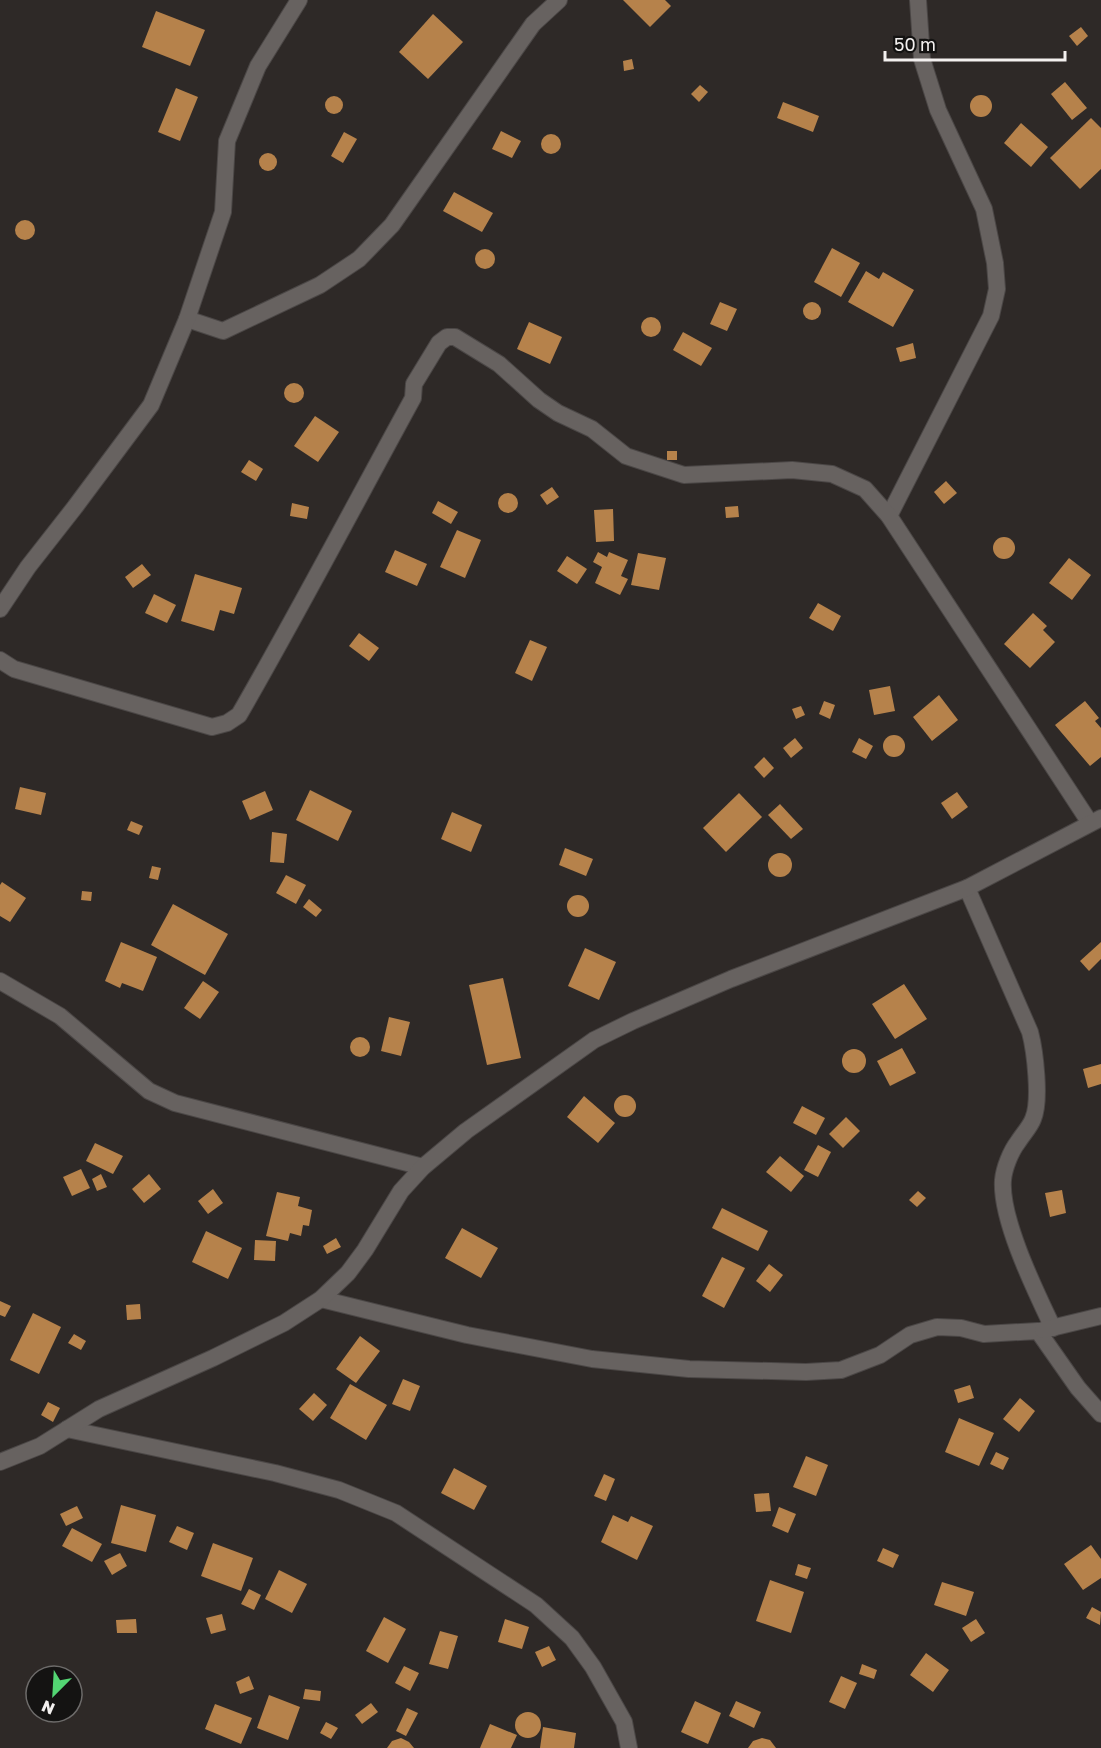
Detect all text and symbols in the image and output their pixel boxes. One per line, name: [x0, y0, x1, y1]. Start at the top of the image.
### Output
scale bar: [885, 24, 1065, 62]
text: 50 m: [894, 33, 936, 55]
north arrow: [24, 1664, 84, 1724]
text: N: [38, 1696, 58, 1719]

